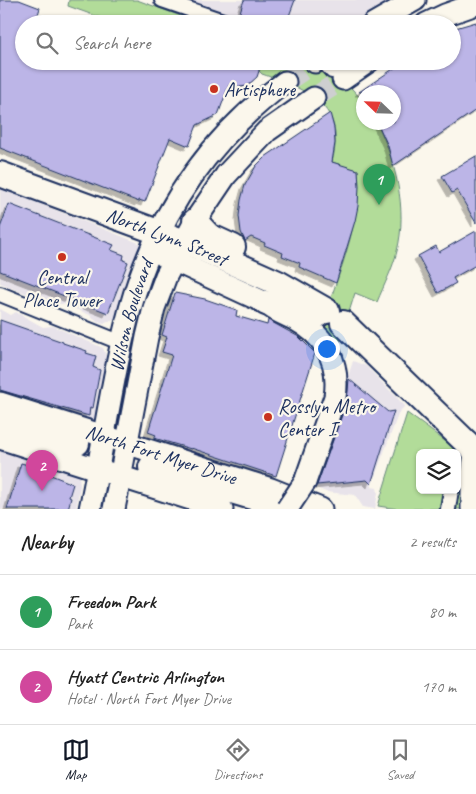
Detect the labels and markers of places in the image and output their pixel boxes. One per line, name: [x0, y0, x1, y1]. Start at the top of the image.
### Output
place label: Artisphere: [224, 77, 297, 102]
marker: Artisphere: [208, 83, 220, 95]
pin: 1: [363, 164, 395, 205]
marker: Central Place Tower: [56, 251, 68, 263]
place label: Central Place Tower: [23, 265, 103, 313]
place label: Rosslyn Metro Center I: [278, 394, 377, 442]
marker: Rosslyn Metro Center I: [262, 411, 274, 423]
pin: 2: [26, 450, 58, 491]

